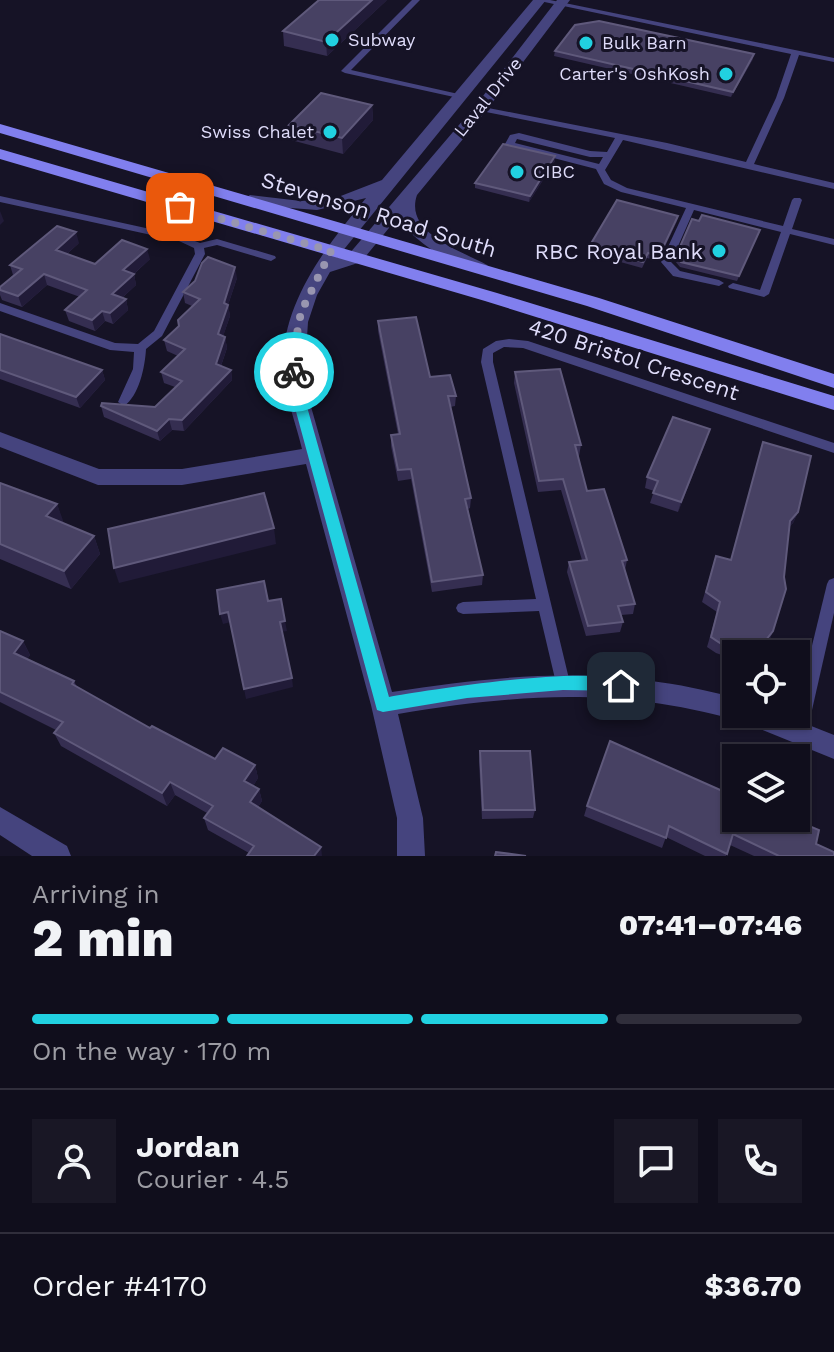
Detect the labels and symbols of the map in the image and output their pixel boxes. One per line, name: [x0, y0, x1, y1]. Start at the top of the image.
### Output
place label: Subway: [348, 29, 416, 50]
marker: Subway: [323, 31, 341, 49]
place label: Bulk Barn: [602, 32, 687, 53]
marker: Bulk Barn: [577, 34, 595, 52]
street label: Laval Drive: [449, 53, 526, 140]
place label: Carter's OshKosh: [559, 63, 710, 84]
marker: Carter's OshKosh: [717, 65, 735, 83]
place label: Swiss Chalet: [201, 121, 314, 142]
marker: Swiss Chalet: [321, 123, 339, 141]
place label: CIBC: [533, 161, 575, 182]
marker: CIBC: [508, 163, 526, 181]
street label: Stevenson Road South: [258, 167, 499, 262]
pin: [146, 173, 214, 241]
place label: RBC Royal Bank: [534, 239, 703, 264]
marker: RBC Royal Bank: [710, 242, 728, 260]
street label: 420 Bristol Crescent: [525, 314, 742, 405]
courier: [254, 332, 334, 412]
pin: [587, 652, 655, 720]

